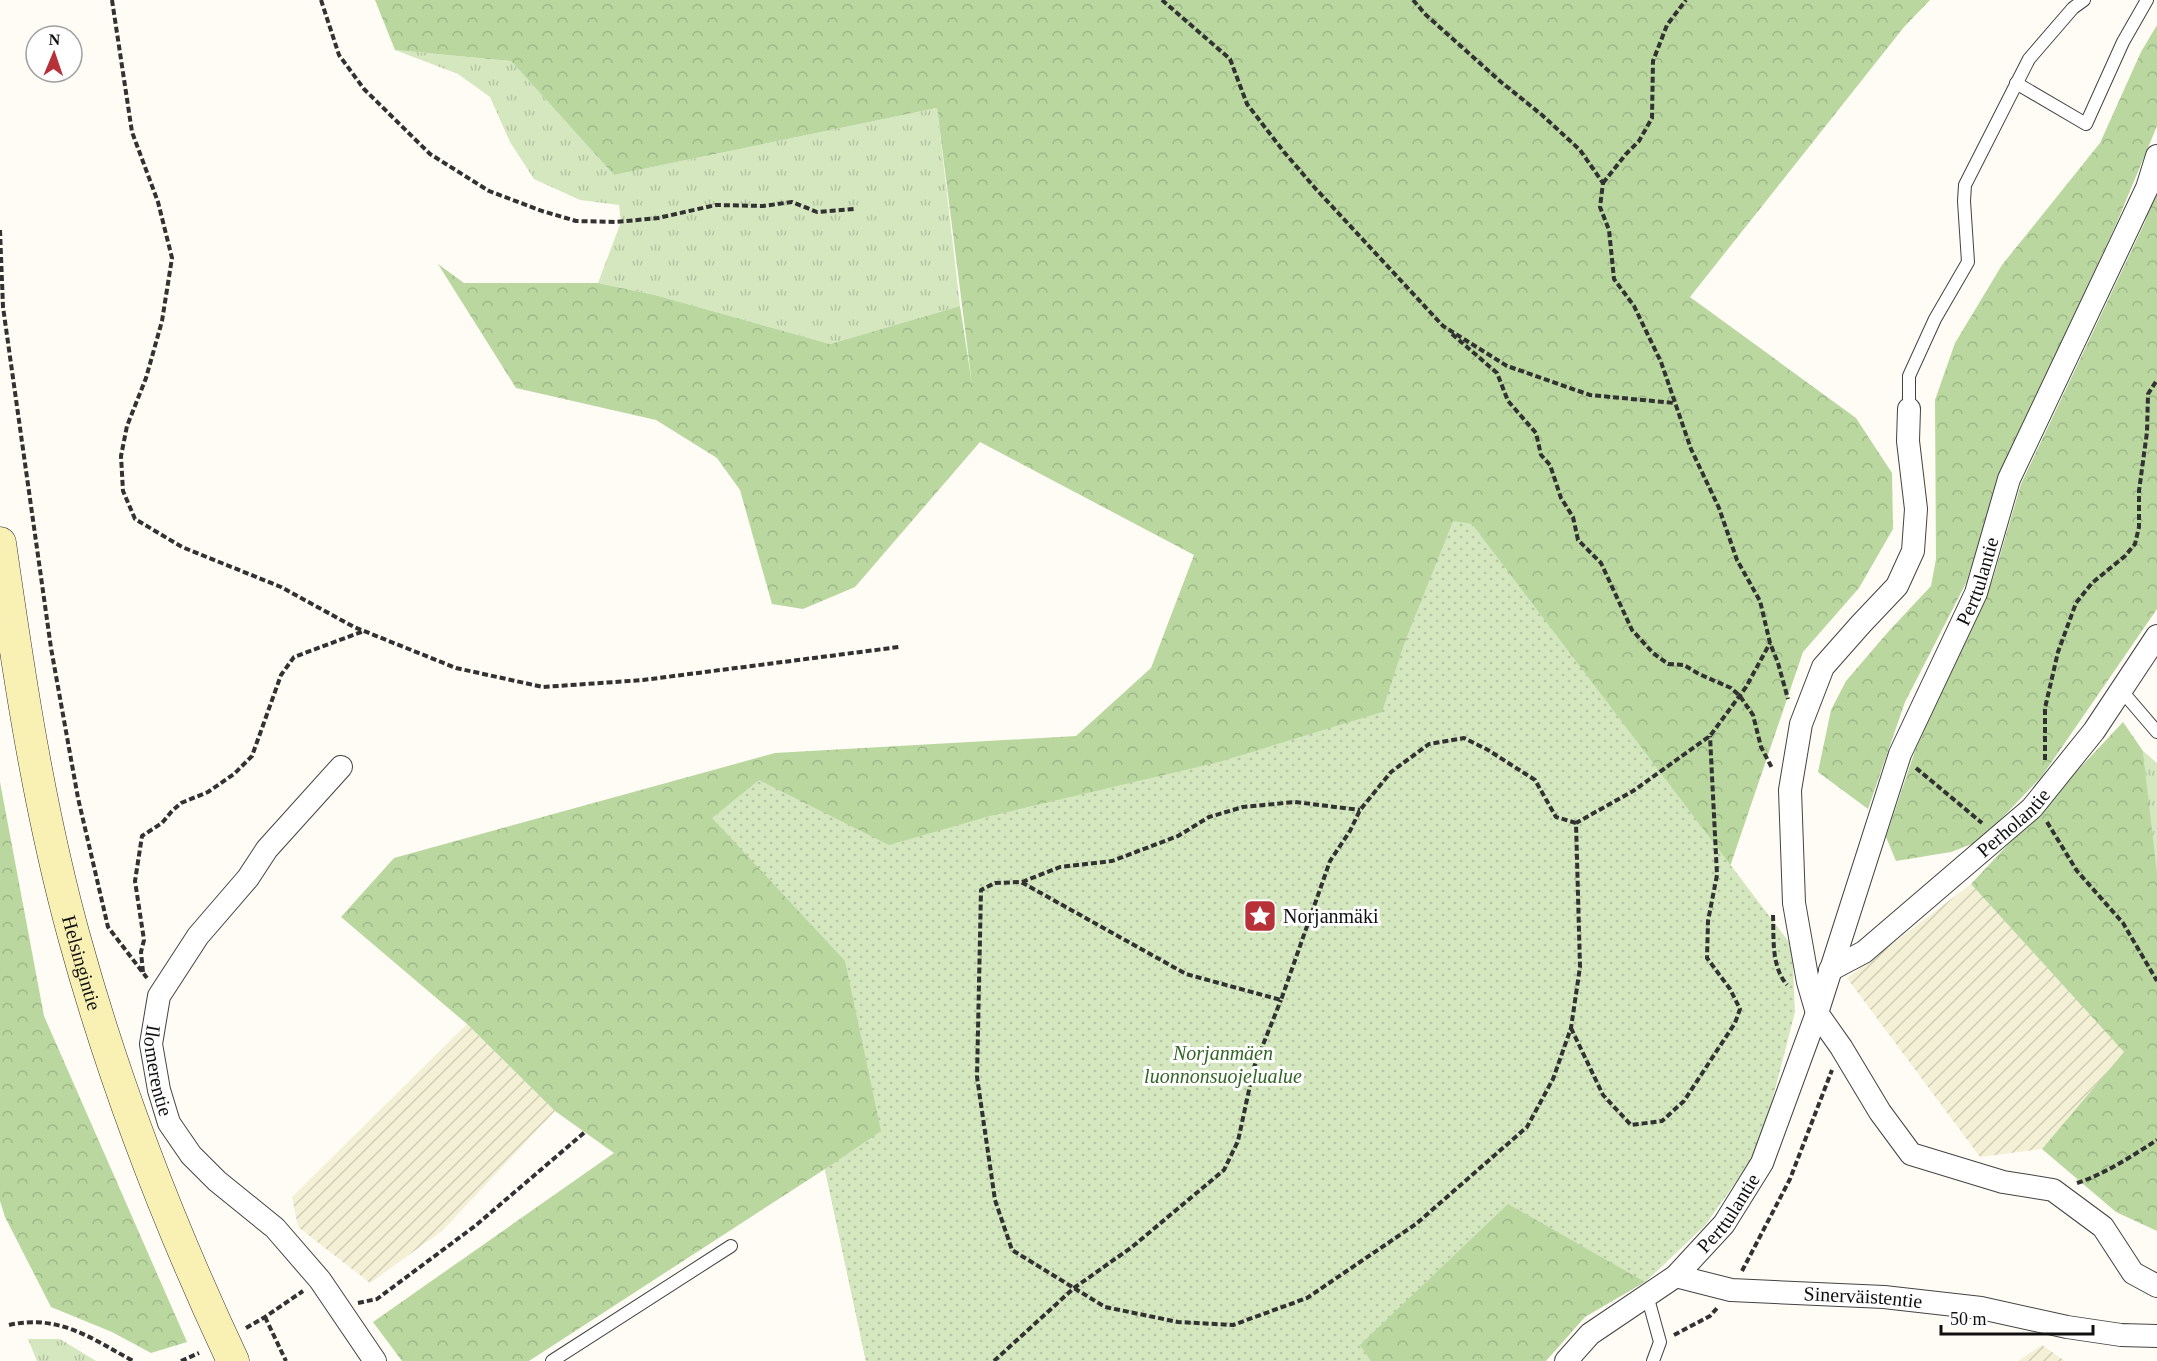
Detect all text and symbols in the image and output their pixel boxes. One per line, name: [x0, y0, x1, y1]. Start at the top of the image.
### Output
north arrow: [24, 24, 84, 84]
text: N: [48, 31, 61, 48]
street label: Perttulantie: [1951, 534, 2003, 629]
street label: Perholantie: [1972, 784, 2054, 861]
place icon: Norjanmäki: [1242, 898, 1278, 934]
place label: Norjanmäki: [1283, 905, 1379, 928]
street label: Helsingintie: [58, 913, 106, 1013]
street label: Ilomerentie: [140, 1023, 177, 1119]
park label: Norjanmäen luonnonsuojelualue: [1144, 1042, 1302, 1088]
street label: Perttulantie: [1692, 1169, 1764, 1257]
street label: Sinerväistentie: [1803, 1282, 1924, 1312]
scale bar: [1941, 1298, 2092, 1336]
text: 50 m: [1950, 1309, 1987, 1329]

